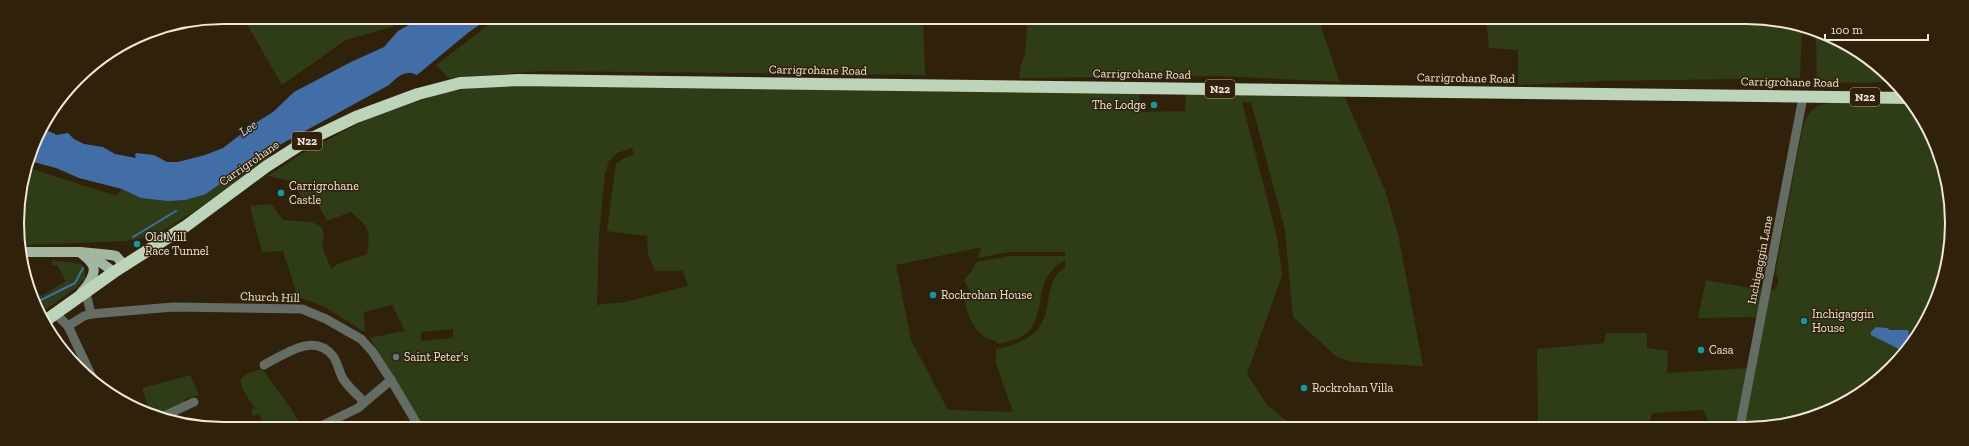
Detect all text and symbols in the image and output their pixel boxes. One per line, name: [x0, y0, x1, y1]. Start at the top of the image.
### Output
scale bar: [1825, 16, 1928, 42]
text: 100 m: [1831, 23, 1863, 37]
street label: Carrigrohane Road: [769, 62, 868, 78]
street label: Carrigrohane Road: [1093, 66, 1192, 82]
street label: Carrigrohane Road: [1417, 70, 1516, 86]
street label: Carrigrohane Road: [1741, 74, 1840, 90]
road number: N22: [1205, 80, 1235, 98]
road number: N22: [1850, 88, 1880, 106]
place label: The Lodge: [1092, 98, 1146, 112]
marker: The Lodge: [1149, 100, 1159, 110]
water label: Lee: [236, 117, 260, 139]
road number: N22: [292, 132, 322, 150]
street label: Carrigrohane: [216, 137, 282, 189]
place label: Carrigrohane Castle: [289, 179, 359, 207]
marker: Carrigrohane Castle: [276, 188, 286, 198]
street label: Inchigaggin Lane: [1745, 214, 1775, 305]
place label: Old Mill Race Tunnel: [145, 230, 209, 258]
marker: Old Mill Race Tunnel: [132, 239, 142, 249]
place label: Rockrohan House: [941, 288, 1032, 302]
street label: Church Hill: [240, 289, 300, 305]
marker: Rockrohan House: [928, 290, 938, 300]
place label: Inchigaggin House: [1812, 307, 1874, 335]
marker: Inchigaggin House: [1799, 316, 1809, 326]
place label: Casa: [1709, 343, 1734, 357]
marker: Casa: [1696, 345, 1706, 355]
place label: Saint Peter's: [404, 350, 469, 364]
marker: Saint Peter's: [391, 352, 401, 362]
place label: Rockrohan Villa: [1312, 381, 1393, 395]
marker: Rockrohan Villa: [1299, 383, 1309, 393]

